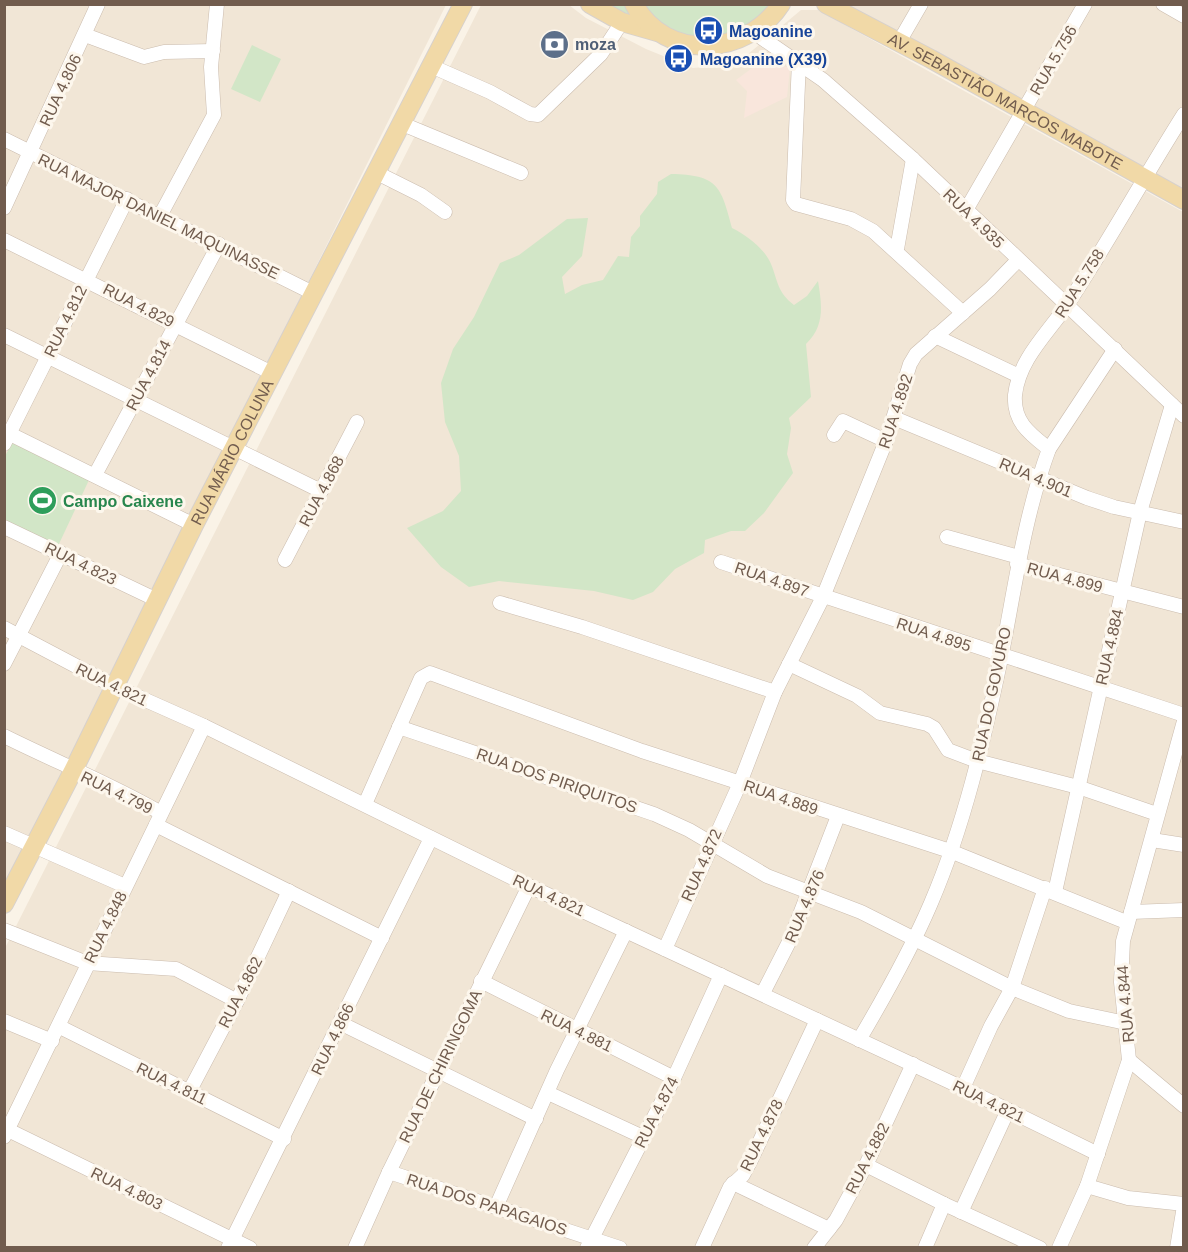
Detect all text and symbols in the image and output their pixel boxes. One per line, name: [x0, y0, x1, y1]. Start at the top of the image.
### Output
bus stop icon: Magoanine: [692, 15, 724, 47]
street label: RUA 5.756: [1027, 22, 1080, 98]
place label: Magoanine: [729, 23, 813, 40]
bank icon: moza: [538, 28, 570, 60]
street label: AV. SEBASTIÃO MARCOS MABOTE: [885, 30, 1125, 173]
place label: moza: [575, 36, 616, 53]
bus stop icon: Magoanine (X39): [663, 43, 695, 75]
street label: RUA 4.806: [36, 51, 85, 129]
place label: Magoanine (X39): [700, 51, 827, 68]
street label: RUA MAJOR DANIEL MAQUINASSE: [35, 150, 282, 282]
street label: RUA 4.935: [940, 185, 1007, 251]
street label: RUA 5.758: [1052, 246, 1107, 321]
street label: RUA 4.829: [100, 280, 177, 331]
street label: RUA 4.812: [41, 283, 90, 360]
street label: RUA 4.814: [123, 337, 174, 413]
street label: RUA 4.892: [875, 372, 916, 451]
street label: RUA MÁRIO COLUNA: [188, 377, 277, 528]
street label: RUA 4.868: [296, 453, 347, 529]
street label: RUA 4.901: [997, 455, 1075, 500]
sports icon: Campo Caixene: [26, 485, 58, 517]
place label: Campo Caixene: [63, 493, 183, 510]
street label: RUA 4.823: [42, 539, 119, 588]
street label: RUA 4.897: [732, 559, 811, 600]
street label: RUA 4.899: [1025, 559, 1105, 596]
street label: RUA 4.884: [1093, 607, 1126, 687]
street label: RUA 4.895: [894, 614, 973, 655]
street label: RUA DO GOVURO: [969, 625, 1014, 763]
street label: RUA 4.821: [73, 660, 150, 709]
street label: RUA DOS PIRIQUITOS: [474, 745, 639, 816]
street label: RUA 4.799: [78, 768, 155, 817]
street label: RUA 4.889: [741, 777, 820, 818]
street label: RUA 4.872: [678, 826, 725, 904]
street label: RUA 4.876: [782, 867, 827, 945]
street label: RUA 4.821: [510, 871, 588, 920]
street label: RUA 4.848: [81, 889, 130, 966]
street label: RUA 4.862: [215, 954, 266, 1031]
street label: RUA 4.844: [1114, 965, 1137, 1043]
street label: RUA DE CHIRINGOMA: [396, 987, 485, 1145]
street label: RUA 4.866: [308, 1001, 357, 1078]
street label: RUA 4.881: [538, 1006, 615, 1055]
street label: RUA 4.811: [134, 1059, 210, 1108]
street label: RUA 4.874: [631, 1074, 682, 1151]
street label: RUA 4.821: [950, 1077, 1027, 1126]
street label: RUA 4.878: [737, 1097, 786, 1174]
street label: RUA 4.882: [842, 1120, 893, 1197]
street label: RUA 4.803: [88, 1164, 165, 1213]
street label: RUA DOS PAPAGAIOS: [405, 1171, 569, 1238]

